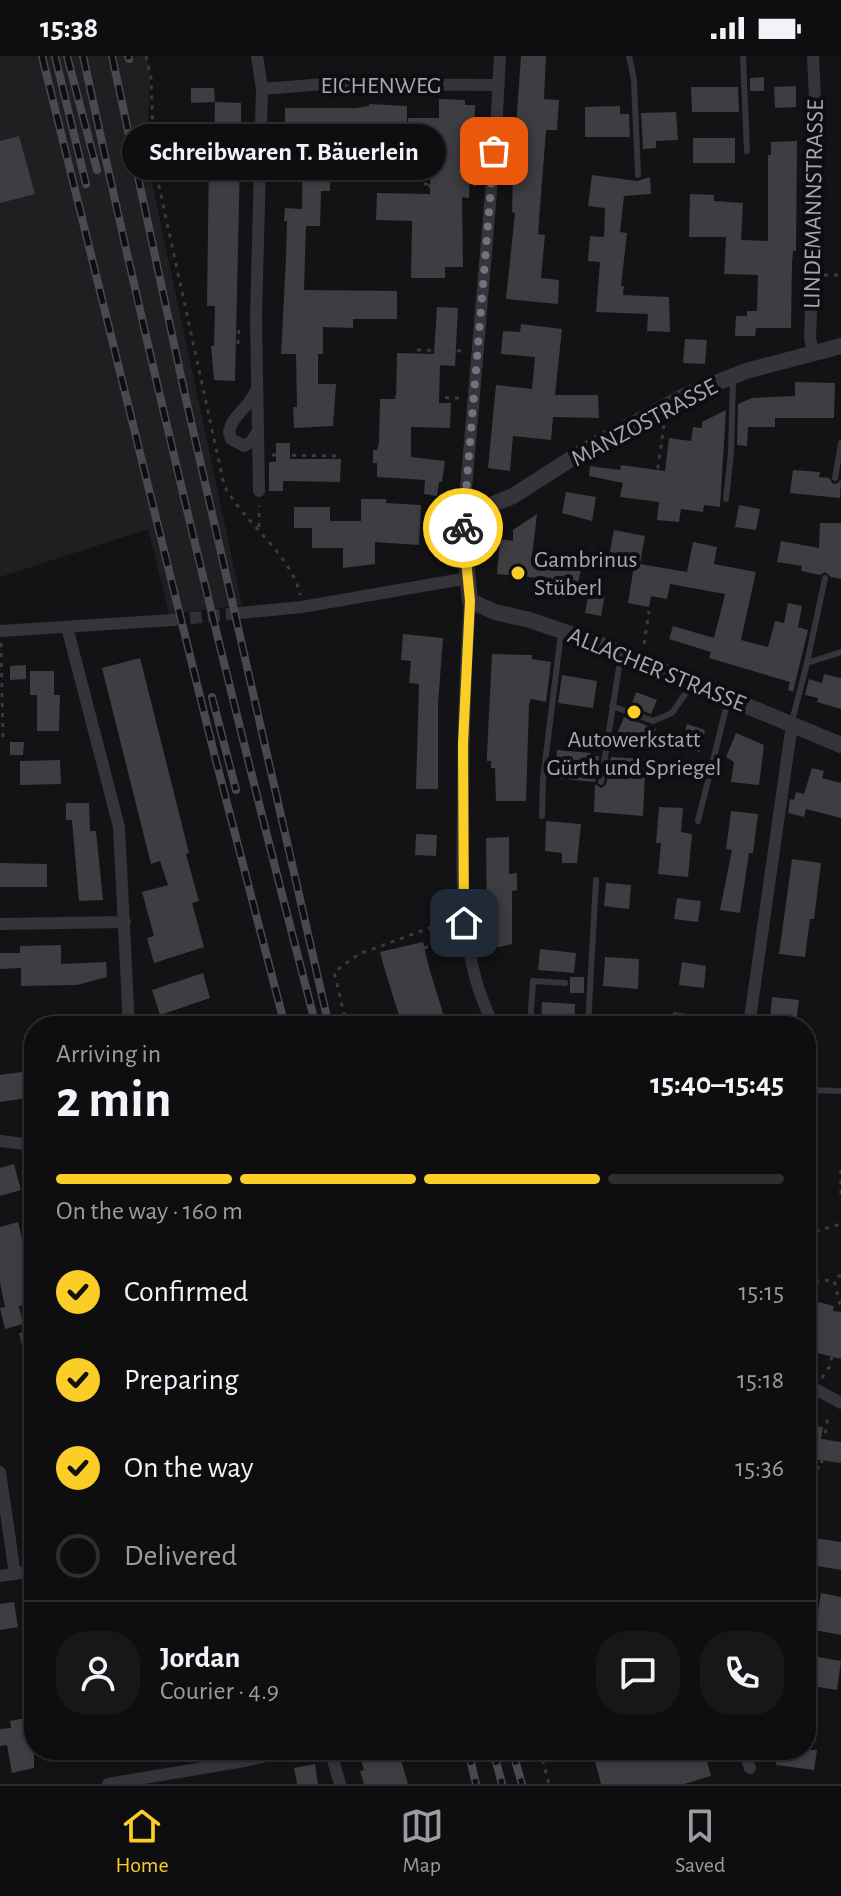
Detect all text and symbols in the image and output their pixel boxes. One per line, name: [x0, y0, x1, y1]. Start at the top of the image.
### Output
text: 15:38: [40, 13, 98, 43]
street label: EICHENWEG: [320, 74, 442, 98]
street label: LINDEMANNSTRASSE: [800, 99, 828, 309]
pin: [460, 117, 528, 185]
callout: Schreibwaren T. Bäuerlein: [122, 123, 446, 179]
icon: bag: [472, 129, 516, 173]
text: Schreibwaren T. Bäuerlein: [149, 139, 419, 165]
street label: MANZOSTRASSE: [568, 374, 722, 471]
courier: [423, 488, 503, 568]
icon: bike: [441, 506, 485, 550]
place label: Gambrinus Stüberl: [534, 548, 637, 600]
marker: Gambrinus Stüberl: [509, 564, 527, 582]
street label: ALLACHER STRASSE: [564, 623, 749, 717]
marker: Autowerkstatt Gürth und Spriegel: [625, 703, 643, 721]
place label: Autowerkstatt Gürth und Spriegel: [547, 728, 721, 780]
pin: [430, 889, 498, 957]
icon: home: [442, 901, 486, 945]
text: Arriving in: [56, 1041, 161, 1067]
text: 15:40–15:45: [650, 1069, 784, 1099]
text: 2 min: [56, 1074, 171, 1126]
text: On the way · 160 m: [56, 1198, 243, 1224]
icon: check: [56, 1270, 100, 1314]
text: Confirmed: [124, 1277, 248, 1307]
text: 15:15: [738, 1279, 784, 1305]
icon: check: [56, 1358, 100, 1402]
text: Preparing: [124, 1365, 239, 1395]
text: 15:18: [737, 1367, 784, 1393]
icon: check: [56, 1446, 100, 1490]
text: On the way: [124, 1453, 253, 1483]
text: 15:36: [735, 1455, 784, 1481]
text: Delivered: [124, 1541, 237, 1571]
button: person: [56, 1631, 140, 1715]
button: chat: [596, 1631, 680, 1715]
button: phone: [700, 1631, 784, 1715]
text: Jordan: [160, 1643, 240, 1673]
text: Courier · 4.9: [160, 1678, 279, 1704]
tab: Home: [116, 1804, 169, 1878]
tab: Map: [400, 1804, 444, 1878]
tab: Saved: [675, 1804, 725, 1878]

